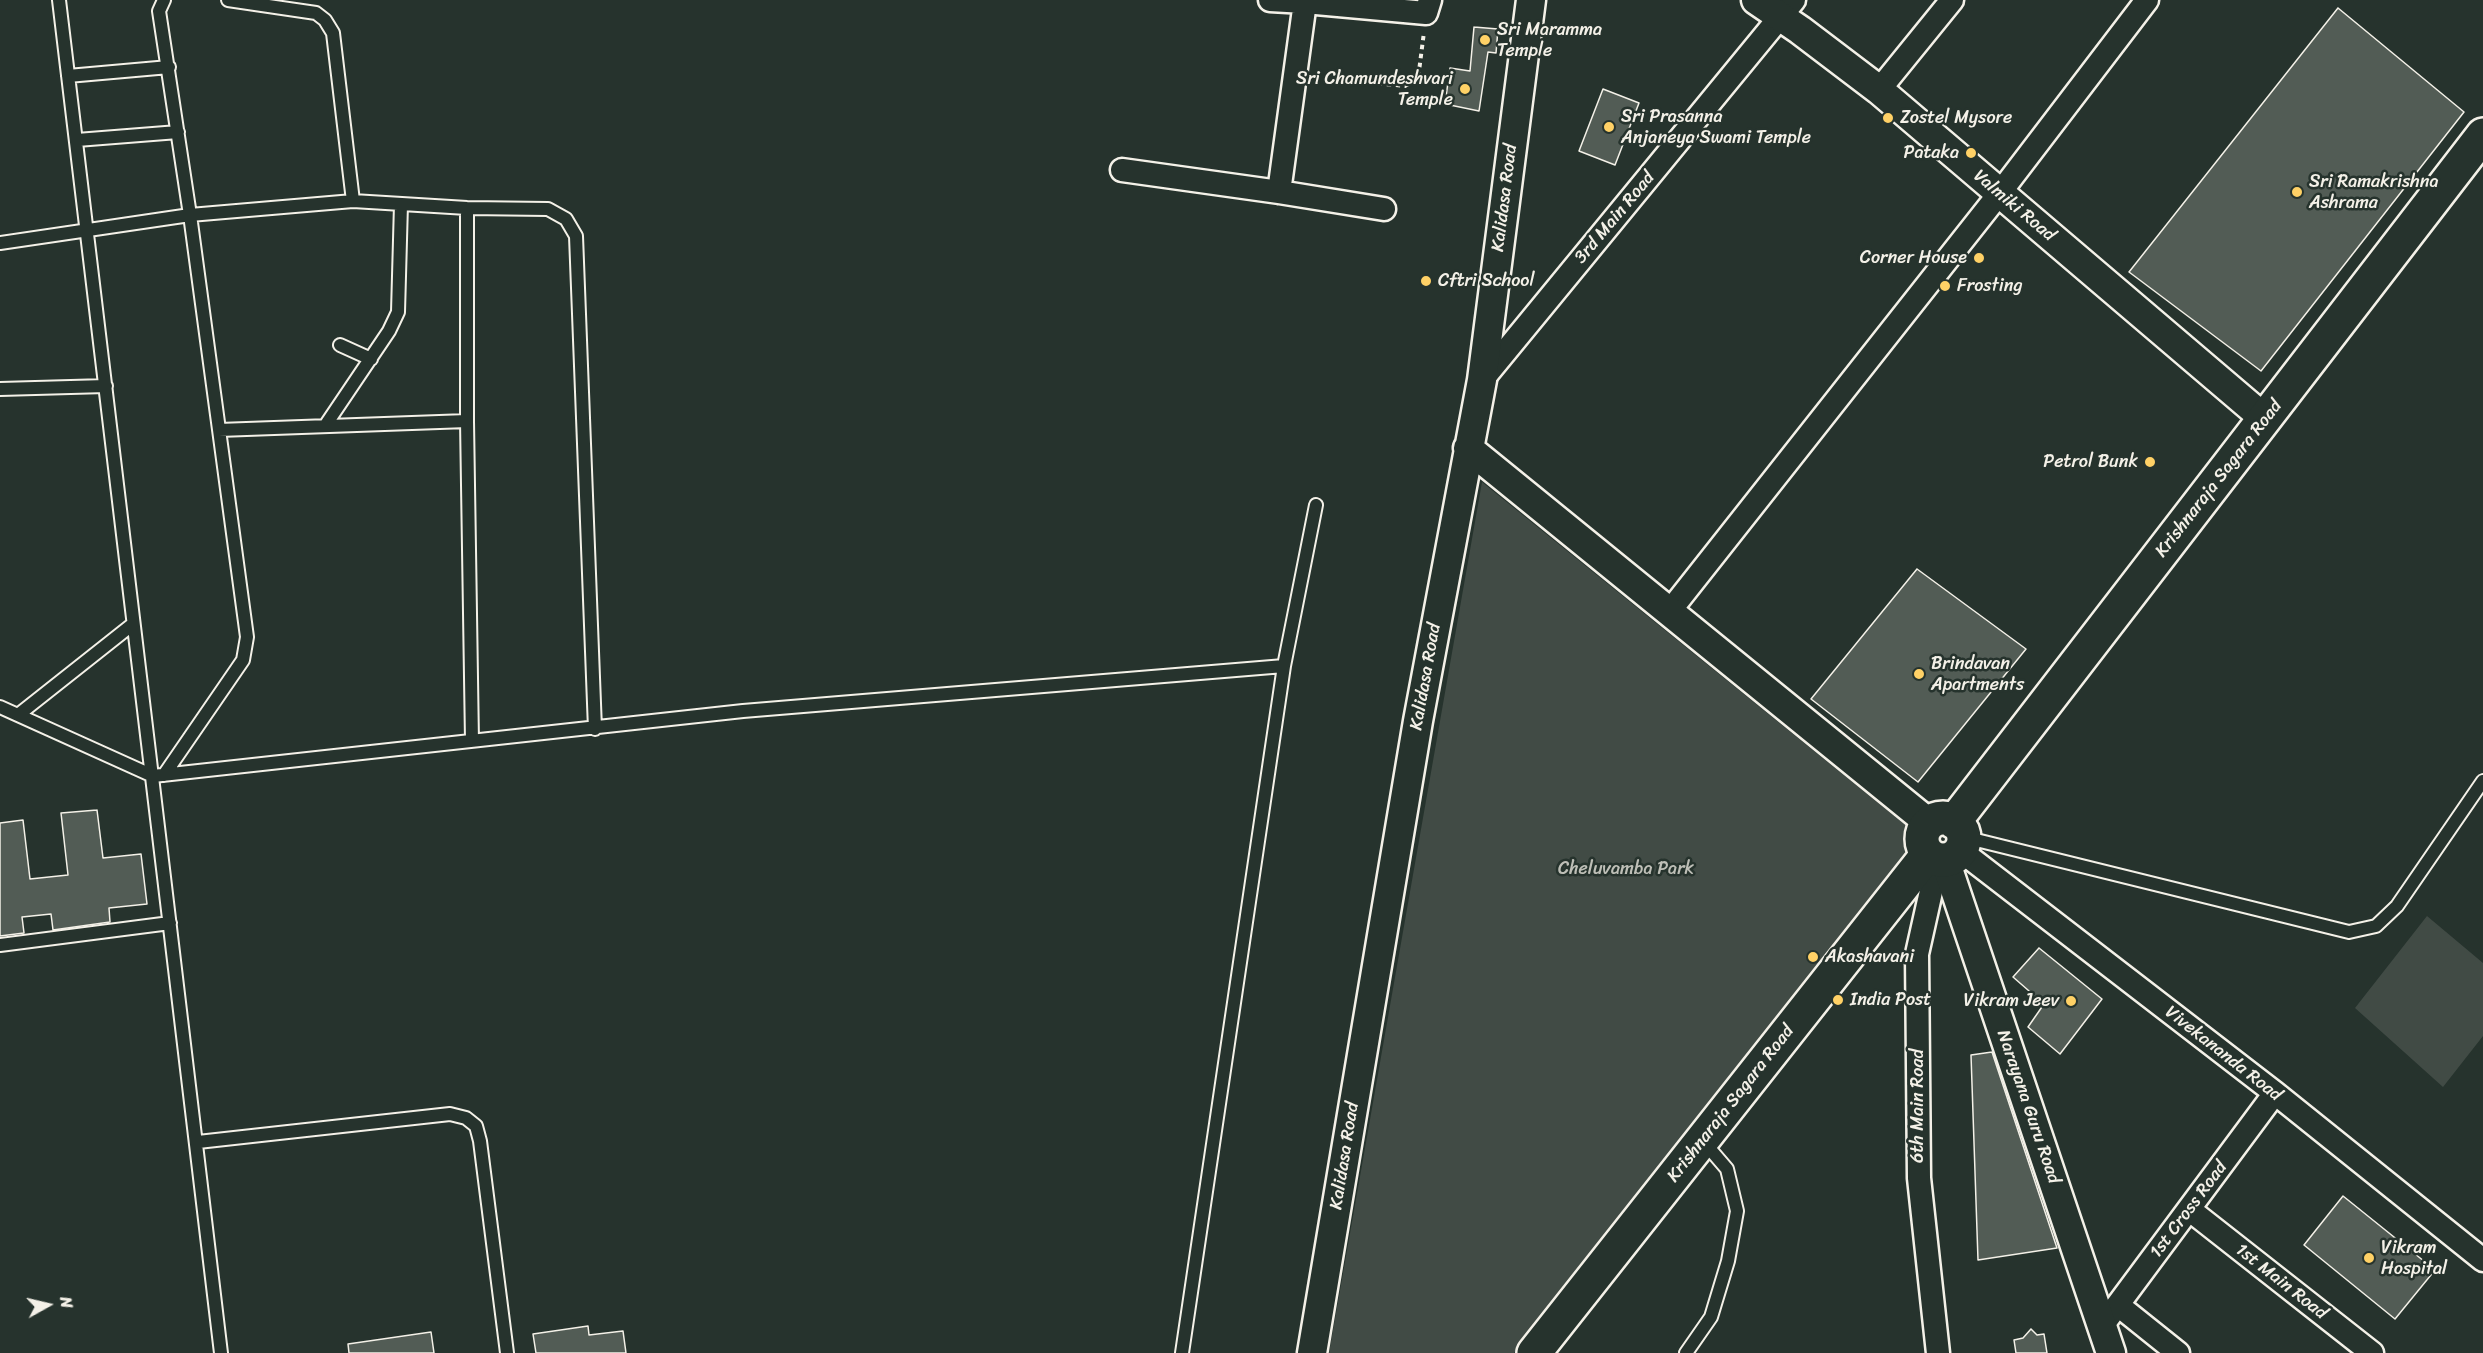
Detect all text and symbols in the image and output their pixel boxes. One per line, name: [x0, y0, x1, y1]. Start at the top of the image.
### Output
place label: Sri Maramma Temple: [1497, 19, 1602, 62]
marker: Sri Maramma Temple: [1478, 33, 1492, 47]
place label: Sri Chamundeshvari Temple: [1296, 68, 1453, 110]
marker: Sri Chamundeshvari Temple: [1458, 82, 1472, 96]
place label: Sri Prasanna Anjaneya Swami Temple: [1621, 106, 1811, 148]
place label: Zostel Mysore: [1900, 107, 2012, 129]
marker: Zostel Mysore: [1881, 111, 1895, 125]
marker: Sri Prasanna Anjaneya Swami Temple: [1602, 120, 1616, 134]
place label: Pataka: [1904, 142, 1959, 164]
street label: Kalidasa Road: [1488, 143, 1522, 253]
marker: Pataka: [1964, 146, 1978, 160]
street label: Valmiki Road: [1969, 166, 2059, 246]
street label: 3rd Main Road: [1570, 168, 1660, 268]
place label: Sri Ramakrishna Ashrama: [2309, 171, 2439, 213]
marker: Sri Ramakrishna Ashrama: [2290, 185, 2304, 199]
place label: Corner House: [1860, 247, 1967, 269]
marker: Corner House: [1972, 251, 1986, 265]
place label: Cftri School: [1438, 270, 1535, 292]
marker: Cftri School: [1419, 274, 1433, 288]
place label: Frosting: [1957, 275, 2023, 297]
marker: Frosting: [1938, 279, 1952, 293]
street label: Krishnaraja Sagara Road: [2151, 396, 2287, 562]
place label: Petrol Bunk: [2043, 451, 2138, 473]
marker: Petrol Bunk: [2143, 455, 2157, 469]
street label: Kalidasa Road: [1406, 622, 1446, 732]
place label: Brindavan Apartments: [1931, 653, 2024, 696]
marker: Brindavan Apartments: [1912, 667, 1926, 681]
park label: Cheluvamba Park: [1558, 858, 1694, 880]
place label: Akashavani: [1825, 946, 1914, 968]
marker: Akashavani: [1806, 950, 1820, 964]
place label: India Post: [1850, 989, 1931, 1011]
place label: Vikram Jeev: [1964, 990, 2059, 1012]
marker: India Post: [1831, 993, 1845, 1007]
marker: Vikram Jeev: [2064, 994, 2078, 1008]
street label: Vivekananda Road: [2160, 1002, 2286, 1106]
street label: Krishnaraja Sagara Road: [1663, 1021, 1799, 1187]
street label: Narayana Guru Road: [1992, 1027, 2064, 1187]
street label: 6th Main Road: [1907, 1049, 1929, 1163]
street label: Kalidasa Road: [1326, 1101, 1364, 1211]
street label: 1st Cross Road: [2146, 1157, 2232, 1263]
place label: Vikram Hospital: [2381, 1237, 2447, 1280]
street label: 1st Main Road: [2231, 1240, 2331, 1324]
marker: Vikram Hospital: [2362, 1251, 2376, 1265]
north arrow: [18, 1275, 78, 1335]
text: N: [51, 1295, 81, 1310]

